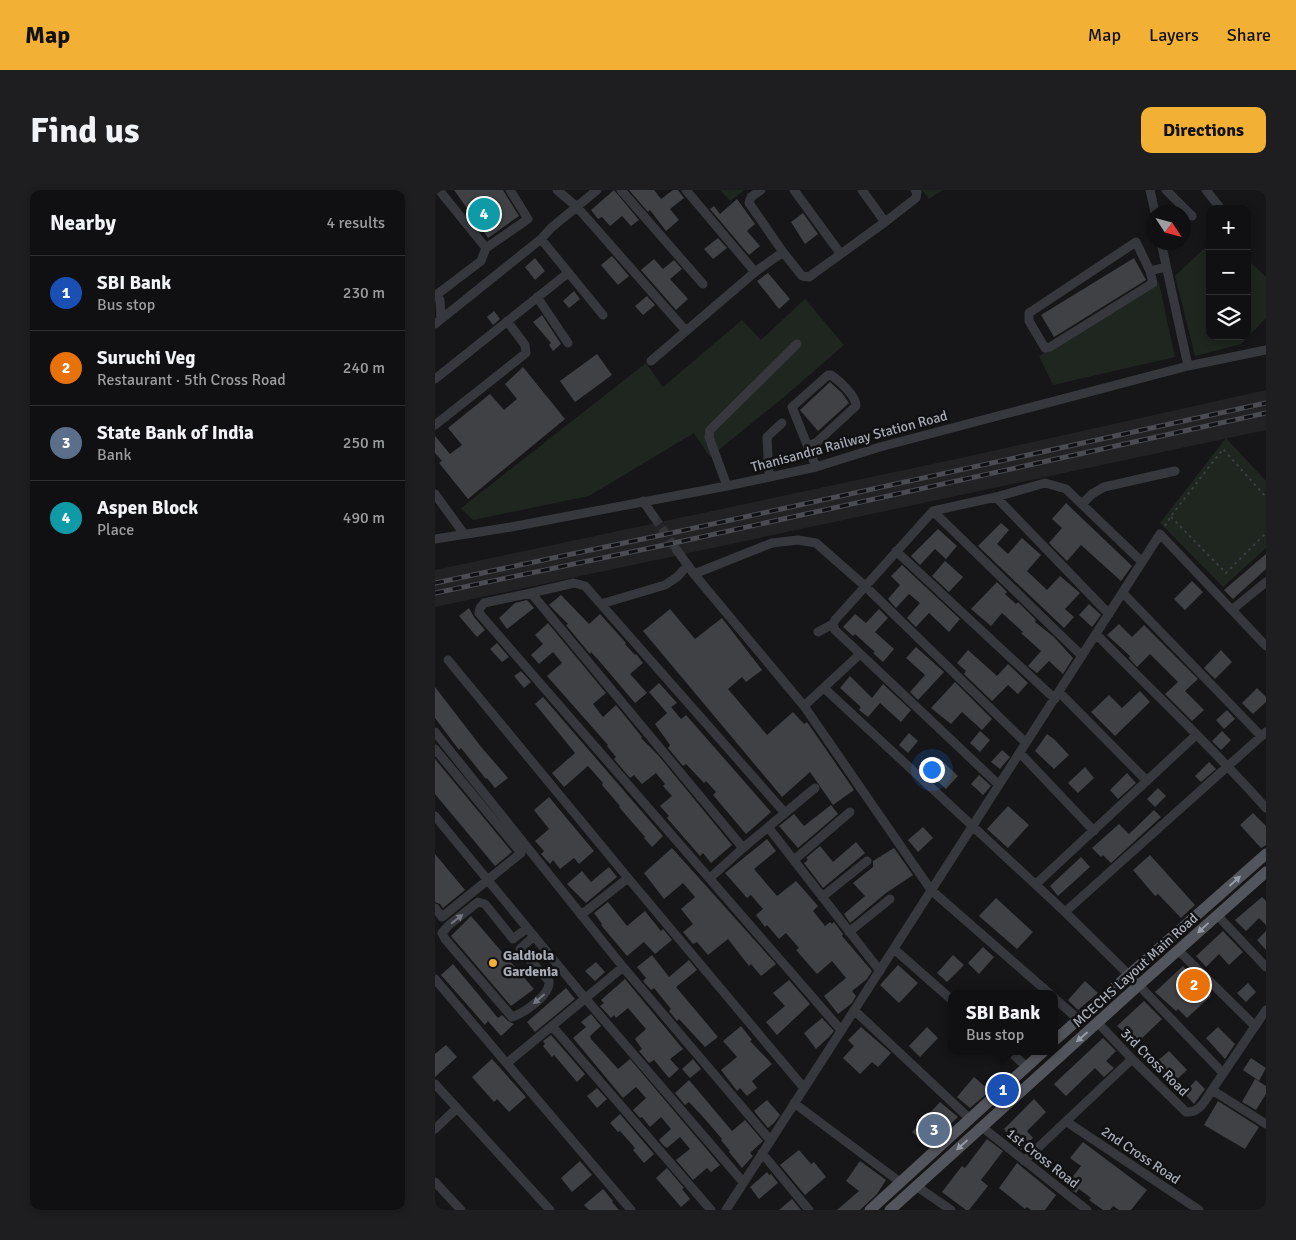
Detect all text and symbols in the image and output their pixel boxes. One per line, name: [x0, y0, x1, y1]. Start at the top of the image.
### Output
text: Map: [25, 20, 70, 50]
text: Map: [1088, 24, 1121, 46]
text: Layers: [1149, 24, 1199, 46]
text: Share: [1227, 24, 1271, 46]
button: Directions: [1141, 107, 1266, 153]
text: Find us: [30, 109, 140, 152]
pin: 4: [468, 195, 500, 233]
north arrow: [1146, 205, 1191, 250]
map controls: [1206, 205, 1251, 340]
button: +: [1206, 205, 1251, 250]
text: Nearby: [50, 210, 116, 236]
text: 4 results: [326, 213, 385, 233]
button: −: [1206, 250, 1251, 295]
text: SBI Bank: [97, 271, 171, 295]
text: 1: [62, 283, 70, 303]
text: 230 m: [343, 283, 385, 303]
text: Bus stop: [97, 295, 155, 315]
button: layers: [1206, 295, 1251, 340]
text: Suruchi Veg: [97, 346, 195, 370]
text: 2: [62, 358, 70, 378]
text: 240 m: [343, 358, 385, 378]
text: Restaurant · 5th Cross Road: [97, 370, 286, 390]
street label: Thanisandra Railway Station Road: [749, 407, 949, 476]
text: State Bank of India: [97, 421, 254, 445]
text: 3: [62, 433, 70, 453]
text: 250 m: [343, 433, 385, 453]
text: Bank: [97, 445, 132, 465]
text: Aspen Block: [97, 496, 198, 520]
text: 4: [62, 508, 70, 528]
text: 490 m: [343, 508, 385, 528]
text: Place: [97, 520, 134, 540]
your location: [919, 757, 945, 783]
one-way arrow: [1228, 876, 1241, 887]
street label: MCECHS Layout Main Road: [1069, 910, 1201, 1031]
one-way arrow: [450, 913, 463, 924]
one-way arrow: [1198, 922, 1210, 934]
place label: Galdiola Gardenia: [503, 947, 558, 980]
marker: Galdiola Gardenia: [487, 957, 499, 969]
pin: 2: [1178, 966, 1210, 1004]
popup: [948, 990, 1058, 1055]
one-way arrow: [533, 993, 545, 1005]
text: SBI Bank: [966, 1001, 1040, 1025]
text: Bus stop: [966, 1025, 1024, 1045]
street label: 3rd Cross Road: [1117, 1025, 1192, 1100]
one-way arrow: [1076, 1031, 1089, 1042]
pin: 1: [987, 1071, 1019, 1109]
pin: 3: [918, 1111, 950, 1149]
street label: 2nd Cross Road: [1098, 1123, 1183, 1188]
street label: 1st Cross Road: [1003, 1125, 1082, 1192]
one-way arrow: [956, 1139, 968, 1151]

